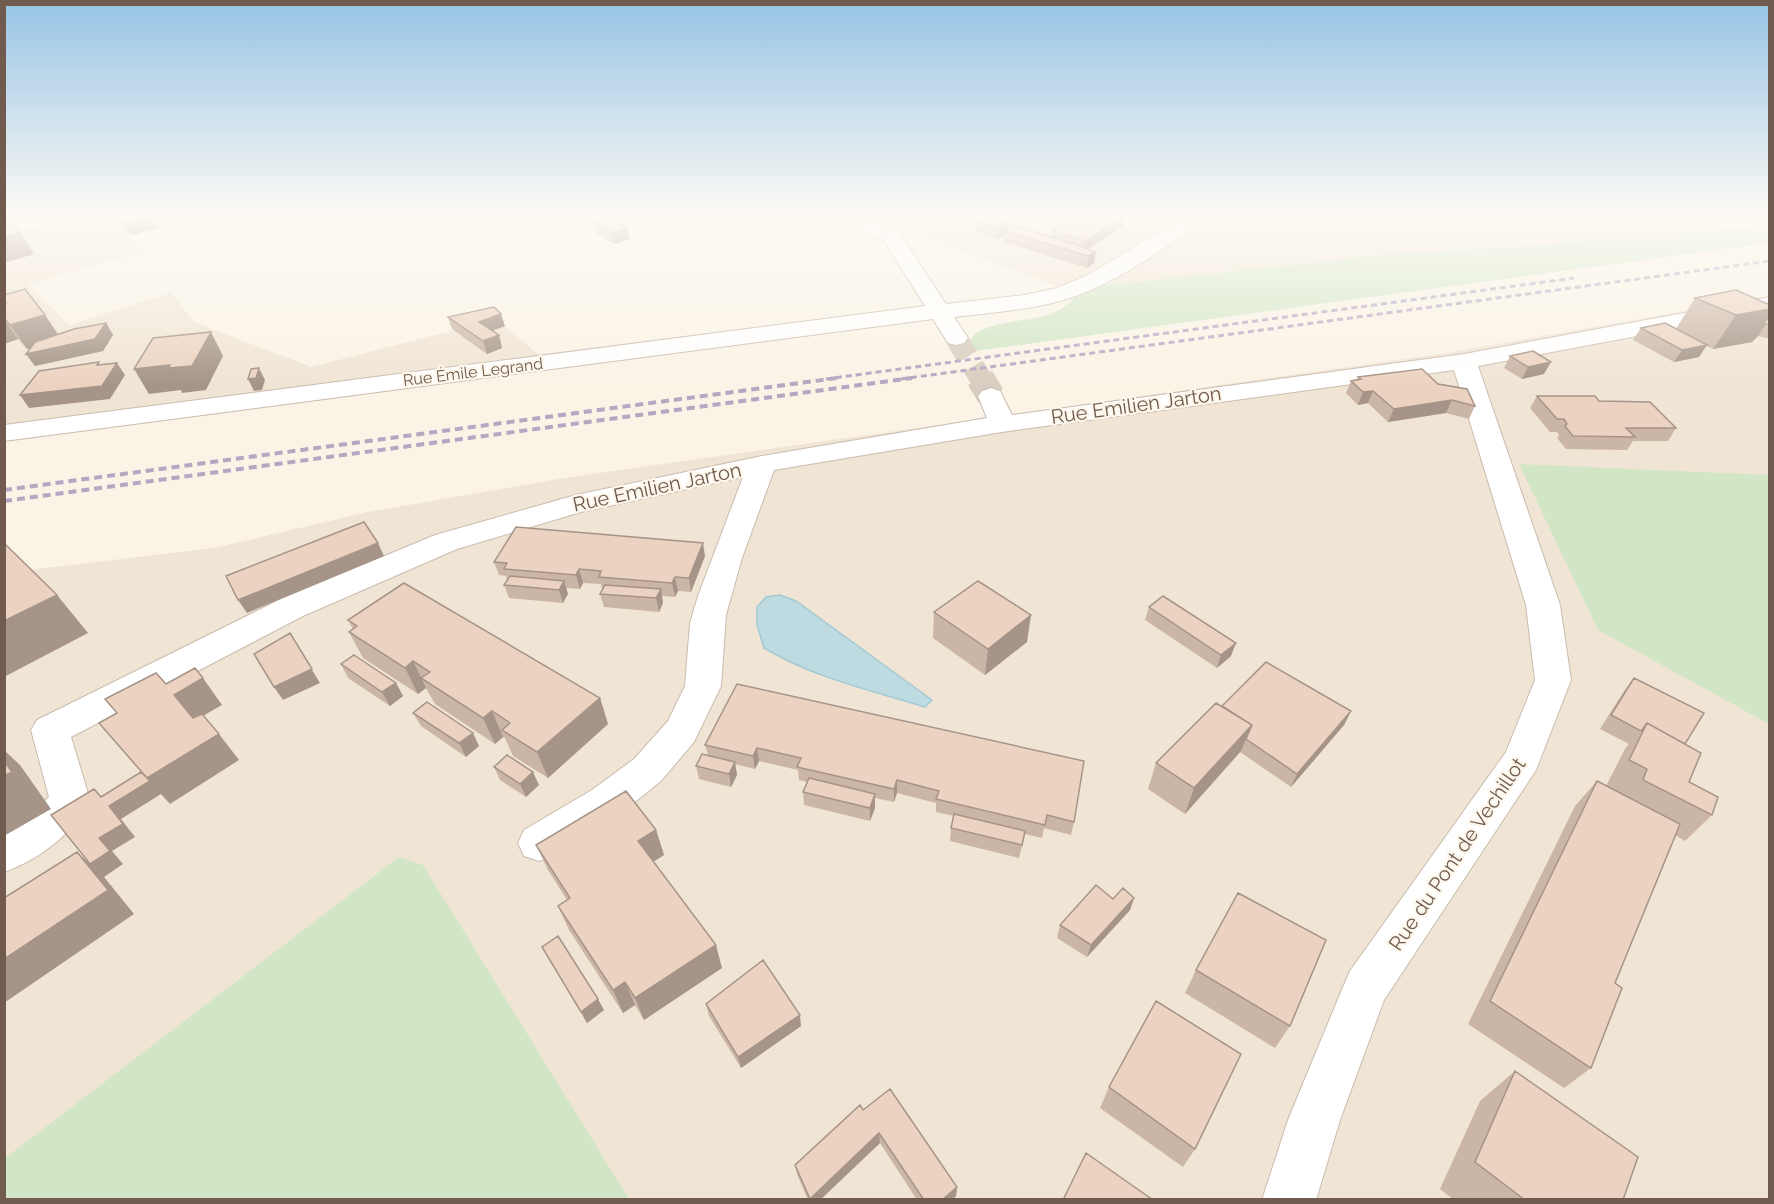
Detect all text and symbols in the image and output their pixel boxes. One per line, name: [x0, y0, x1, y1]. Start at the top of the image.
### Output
street label: Rue Émile Legrand: [402, 353, 544, 390]
street label: Rue Emilien Jarton: [1049, 381, 1223, 429]
street label: Rue Emilien Jarton: [571, 457, 743, 517]
street label: Rue du Pont de Vechillot: [1383, 753, 1531, 955]

